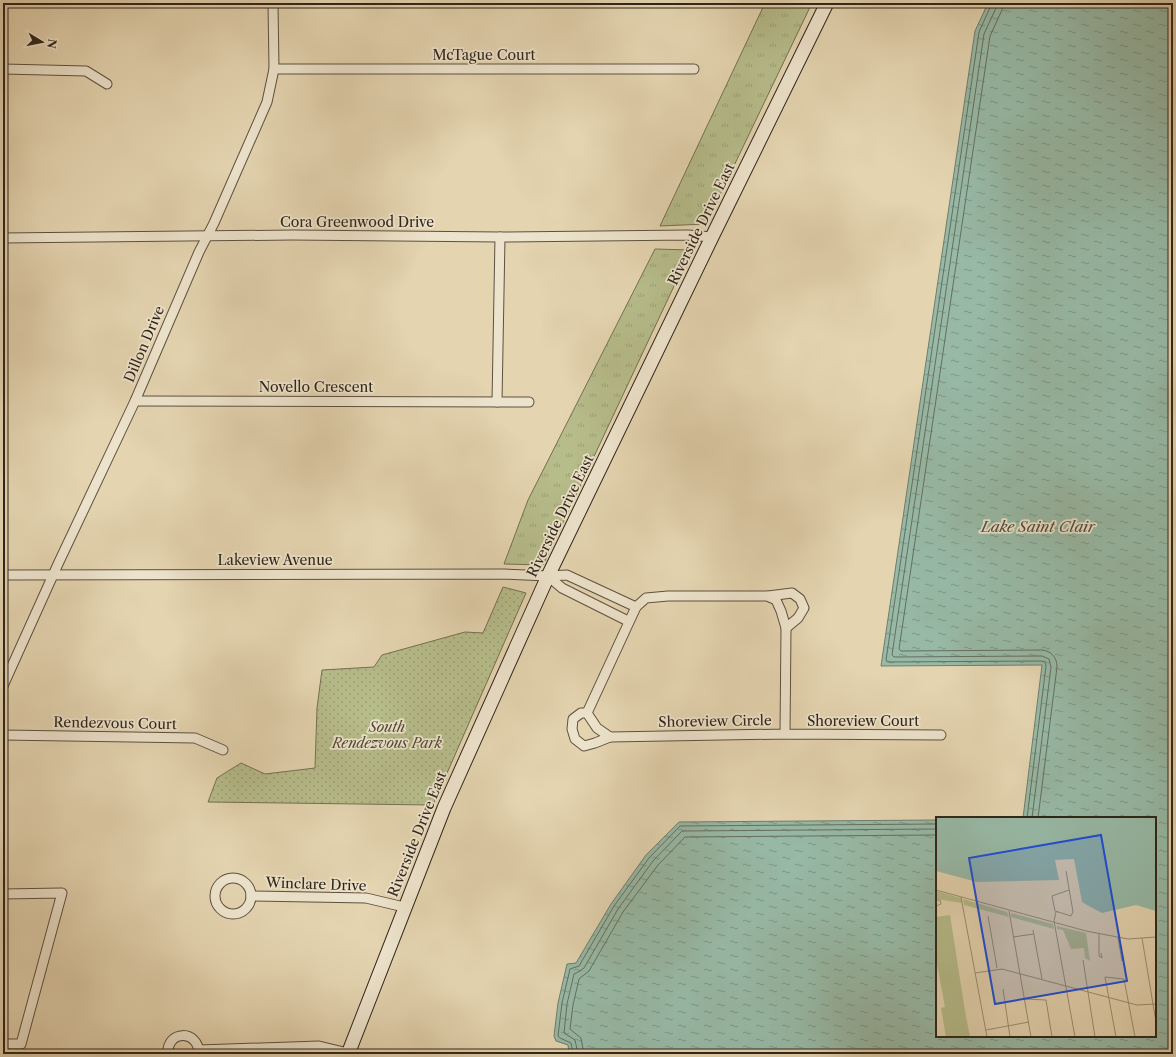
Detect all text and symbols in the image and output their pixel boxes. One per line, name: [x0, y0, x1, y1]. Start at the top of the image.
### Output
north arrow: [22, 22, 62, 62]
text: N: [44, 38, 60, 50]
street label: McTague Court: [433, 46, 536, 64]
street label: Riverside Drive East: [664, 160, 738, 288]
street label: Cora Greenwood Drive: [280, 213, 434, 231]
street label: Dillon Drive: [120, 303, 168, 385]
street label: Novello Crescent: [259, 378, 373, 396]
street label: Riverside Drive East: [523, 452, 597, 580]
water label: Lake Saint Clair: [980, 517, 1096, 536]
street label: Lakeview Avenue: [217, 551, 333, 569]
street label: Shoreview Circle: [658, 711, 772, 731]
street label: Shoreview Court: [807, 712, 919, 730]
street label: Rendezvous Court: [53, 713, 177, 733]
park label: South Rendezvous Park: [331, 718, 443, 752]
street label: Riverside Drive East: [384, 769, 450, 899]
inset map: [936, 817, 1156, 1037]
street label: Winclare Drive: [264, 873, 367, 895]

